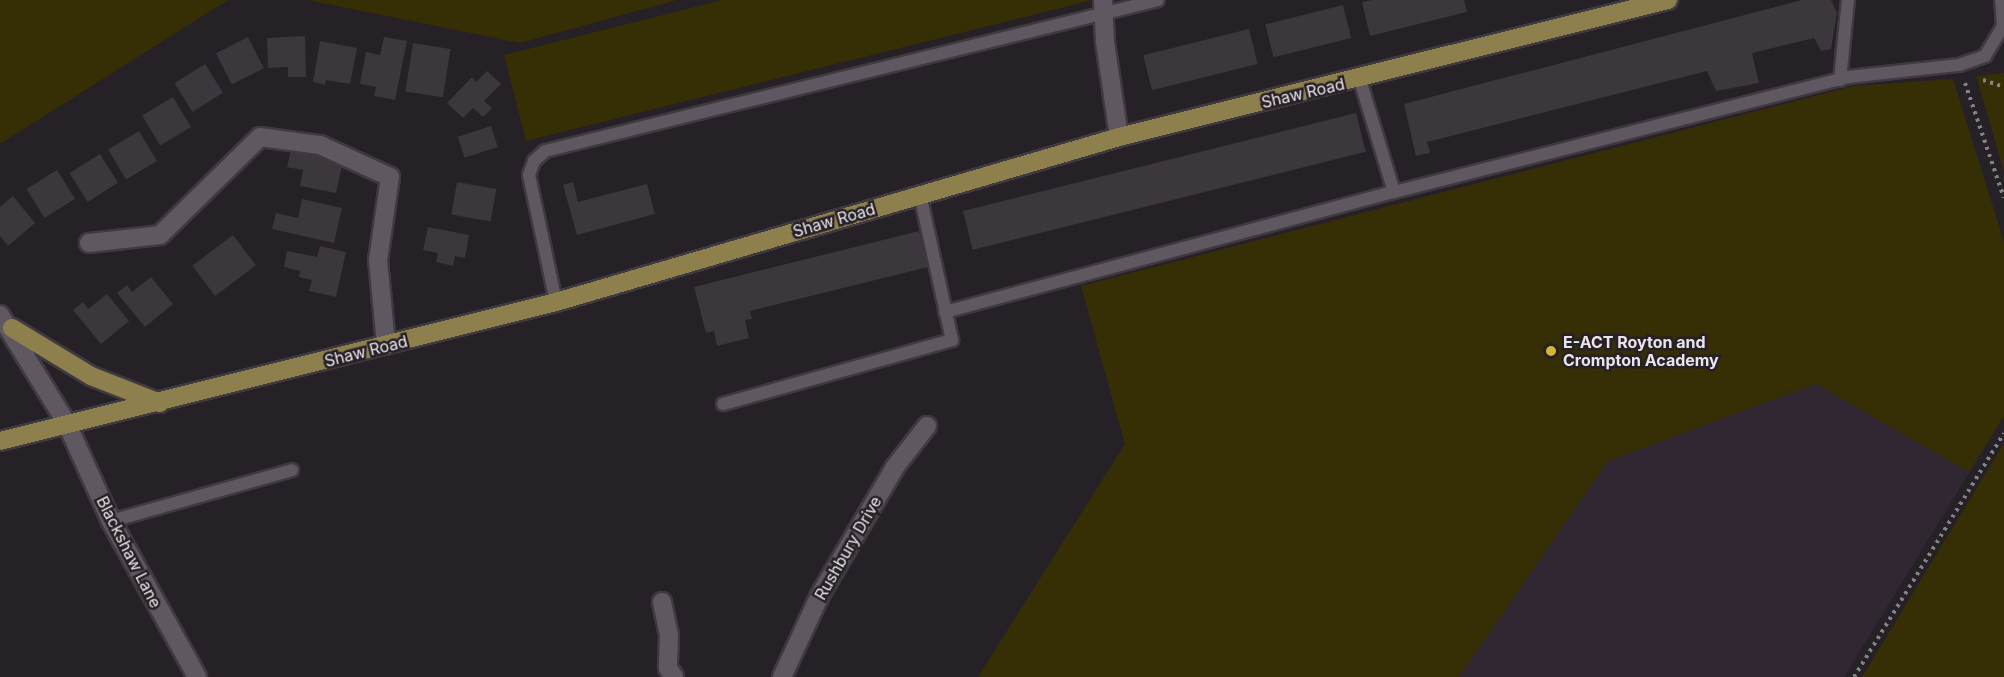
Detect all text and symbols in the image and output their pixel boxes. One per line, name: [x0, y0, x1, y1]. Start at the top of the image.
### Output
street label: Shaw Road: [1259, 74, 1347, 112]
street label: Shaw Road: [791, 199, 877, 241]
street label: Shaw Road: [322, 331, 410, 371]
place label: E-ACT Royton and Crompton Academy: [1563, 332, 1719, 370]
marker: E-ACT Royton and Crompton Academy: [1544, 344, 1558, 358]
street label: Blackshaw Lane: [93, 493, 165, 611]
street label: Rushbury Drive: [811, 493, 885, 603]

